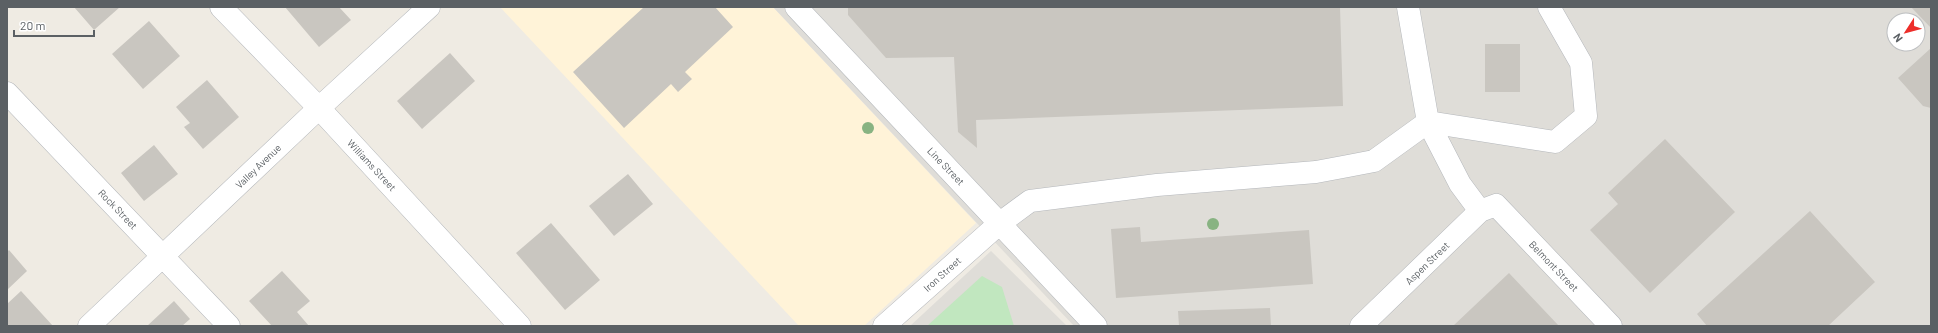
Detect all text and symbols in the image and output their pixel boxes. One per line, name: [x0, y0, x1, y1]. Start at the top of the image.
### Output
scale bar: [14, 12, 94, 38]
north arrow: [1886, 12, 1926, 52]
text: 20 m: [20, 18, 46, 32]
text: N: [1890, 31, 1905, 45]
street label: Williams Street: [345, 137, 399, 193]
street label: Valley Avenue: [233, 141, 283, 191]
street label: Line Street: [925, 145, 967, 188]
street label: Rock Street: [96, 186, 140, 232]
street label: Belmont Street: [1527, 238, 1581, 294]
street label: Aspen Street: [1403, 239, 1452, 287]
street label: Iron Street: [921, 254, 963, 294]

